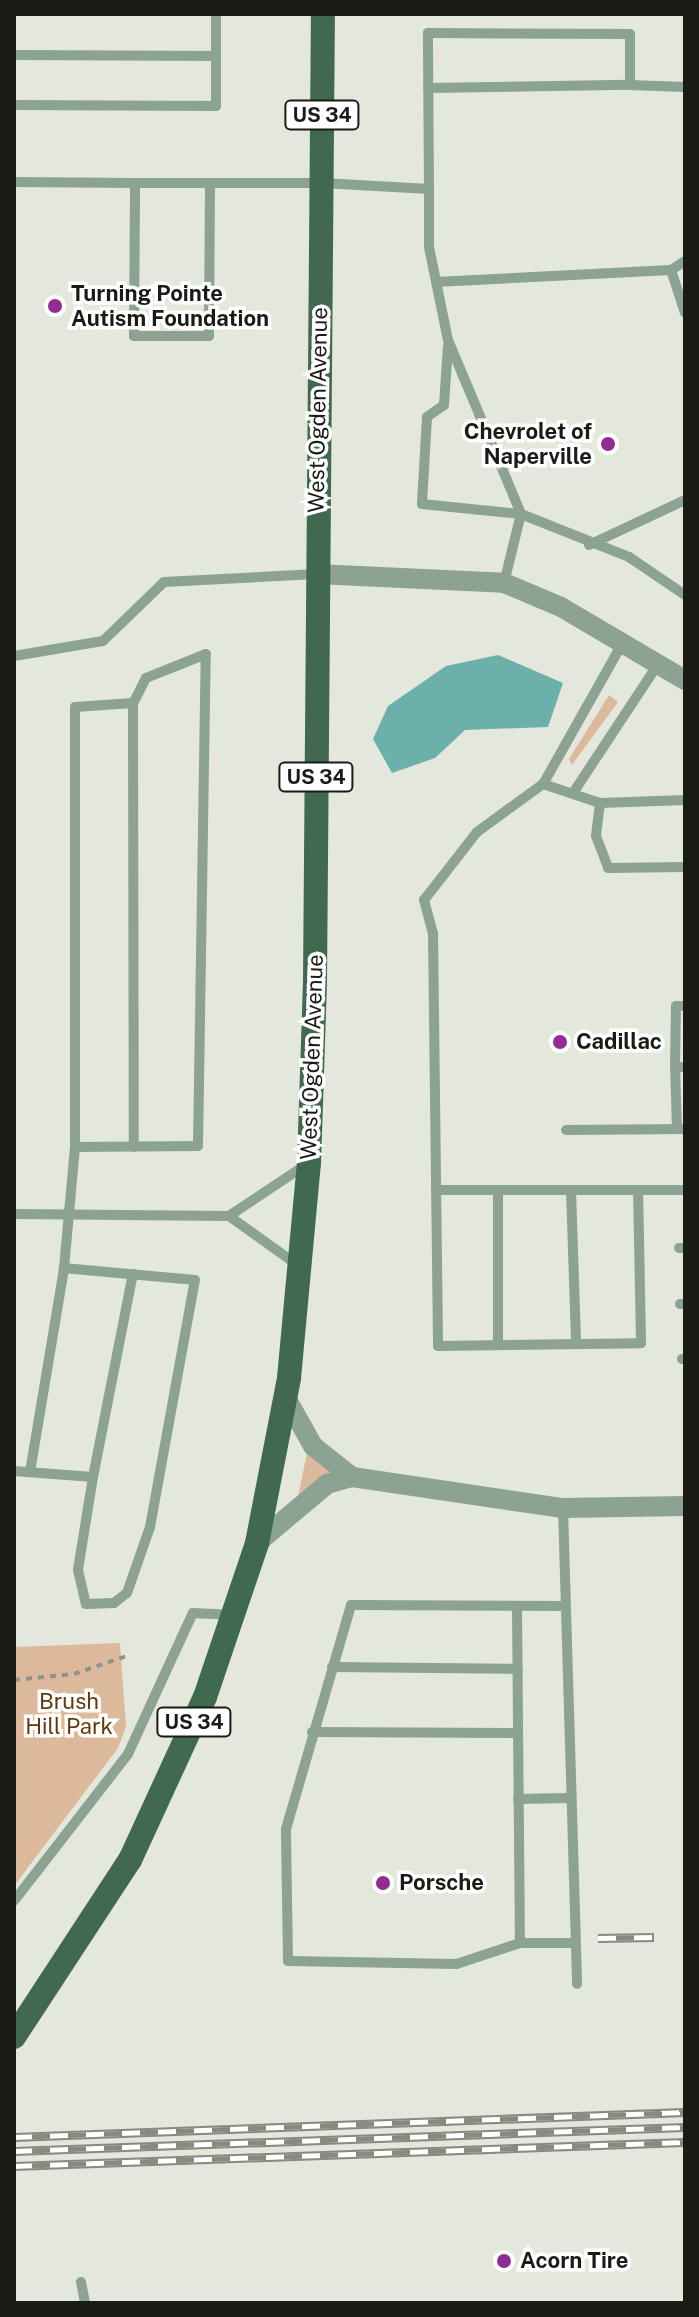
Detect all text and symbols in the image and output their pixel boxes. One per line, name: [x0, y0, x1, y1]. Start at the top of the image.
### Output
road number: US 34: [284, 99, 360, 131]
place label: Turning Pointe Autism Foundation: [71, 280, 269, 332]
marker: Turning Pointe Autism Foundation: [46, 297, 64, 315]
street label: West Ogden Avenue: [303, 307, 333, 513]
place label: Chevrolet of Naperville: [464, 418, 592, 470]
marker: Chevrolet of Naperville: [599, 435, 617, 453]
road number: US 34: [278, 761, 354, 793]
street label: West Ogden Avenue: [295, 954, 329, 1160]
place label: Cadillac: [576, 1029, 662, 1055]
marker: Cadillac: [551, 1033, 569, 1051]
park label: Brush Hill Park: [25, 1688, 113, 1740]
road number: US 34: [156, 1706, 232, 1738]
place label: Porsche: [399, 1870, 484, 1896]
marker: Porsche: [374, 1874, 392, 1892]
place label: Acorn Tire: [520, 2248, 629, 2274]
marker: Acorn Tire: [495, 2252, 513, 2270]

